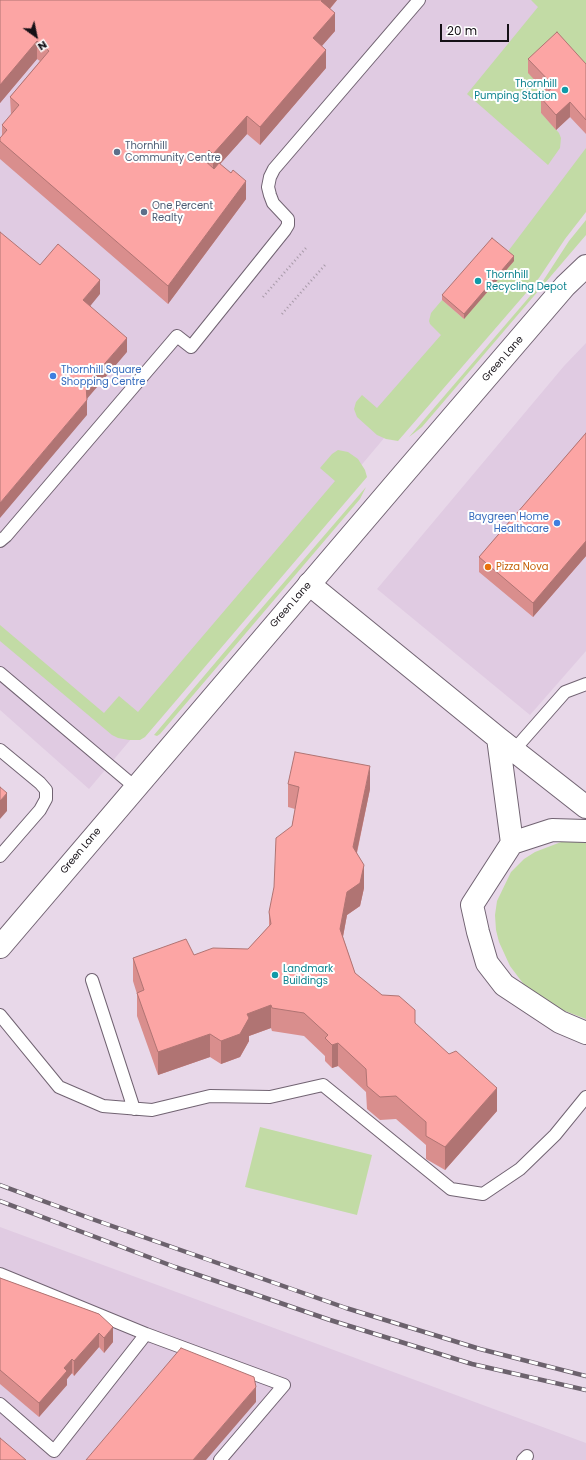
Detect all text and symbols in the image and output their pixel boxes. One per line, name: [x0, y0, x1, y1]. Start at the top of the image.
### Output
north arrow: [16, 16, 56, 56]
scale bar: [442, 16, 511, 42]
text: 20 m: [447, 22, 477, 39]
text: N: [35, 37, 50, 55]
place label: Thornhill Pumping Station: [474, 78, 557, 102]
marker: Thornhill Pumping Station: [560, 85, 570, 95]
place label: Thornhill Community Centre: [125, 140, 221, 164]
marker: Thornhill Community Centre: [112, 147, 122, 157]
place label: One Percent Realty: [152, 200, 213, 224]
marker: One Percent Realty: [139, 207, 149, 217]
place label: Thornhill Recycling Depot: [486, 269, 567, 292]
marker: Thornhill Recycling Depot: [473, 276, 483, 286]
street label: Green Lane: [480, 334, 526, 384]
place label: Thornhill Square Shopping Centre: [61, 364, 145, 388]
marker: Thornhill Square Shopping Centre: [48, 371, 58, 381]
place label: Baygreen Home Healthcare: [469, 511, 549, 534]
marker: Baygreen Home Healthcare: [552, 518, 562, 528]
place label: Pizza Nova: [496, 561, 549, 573]
marker: Pizza Nova: [483, 562, 493, 572]
street label: Green Lane: [268, 580, 314, 630]
street label: Green Lane: [58, 825, 104, 877]
place label: Landmark Buildings: [283, 963, 333, 986]
marker: Landmark Buildings: [270, 970, 280, 980]

